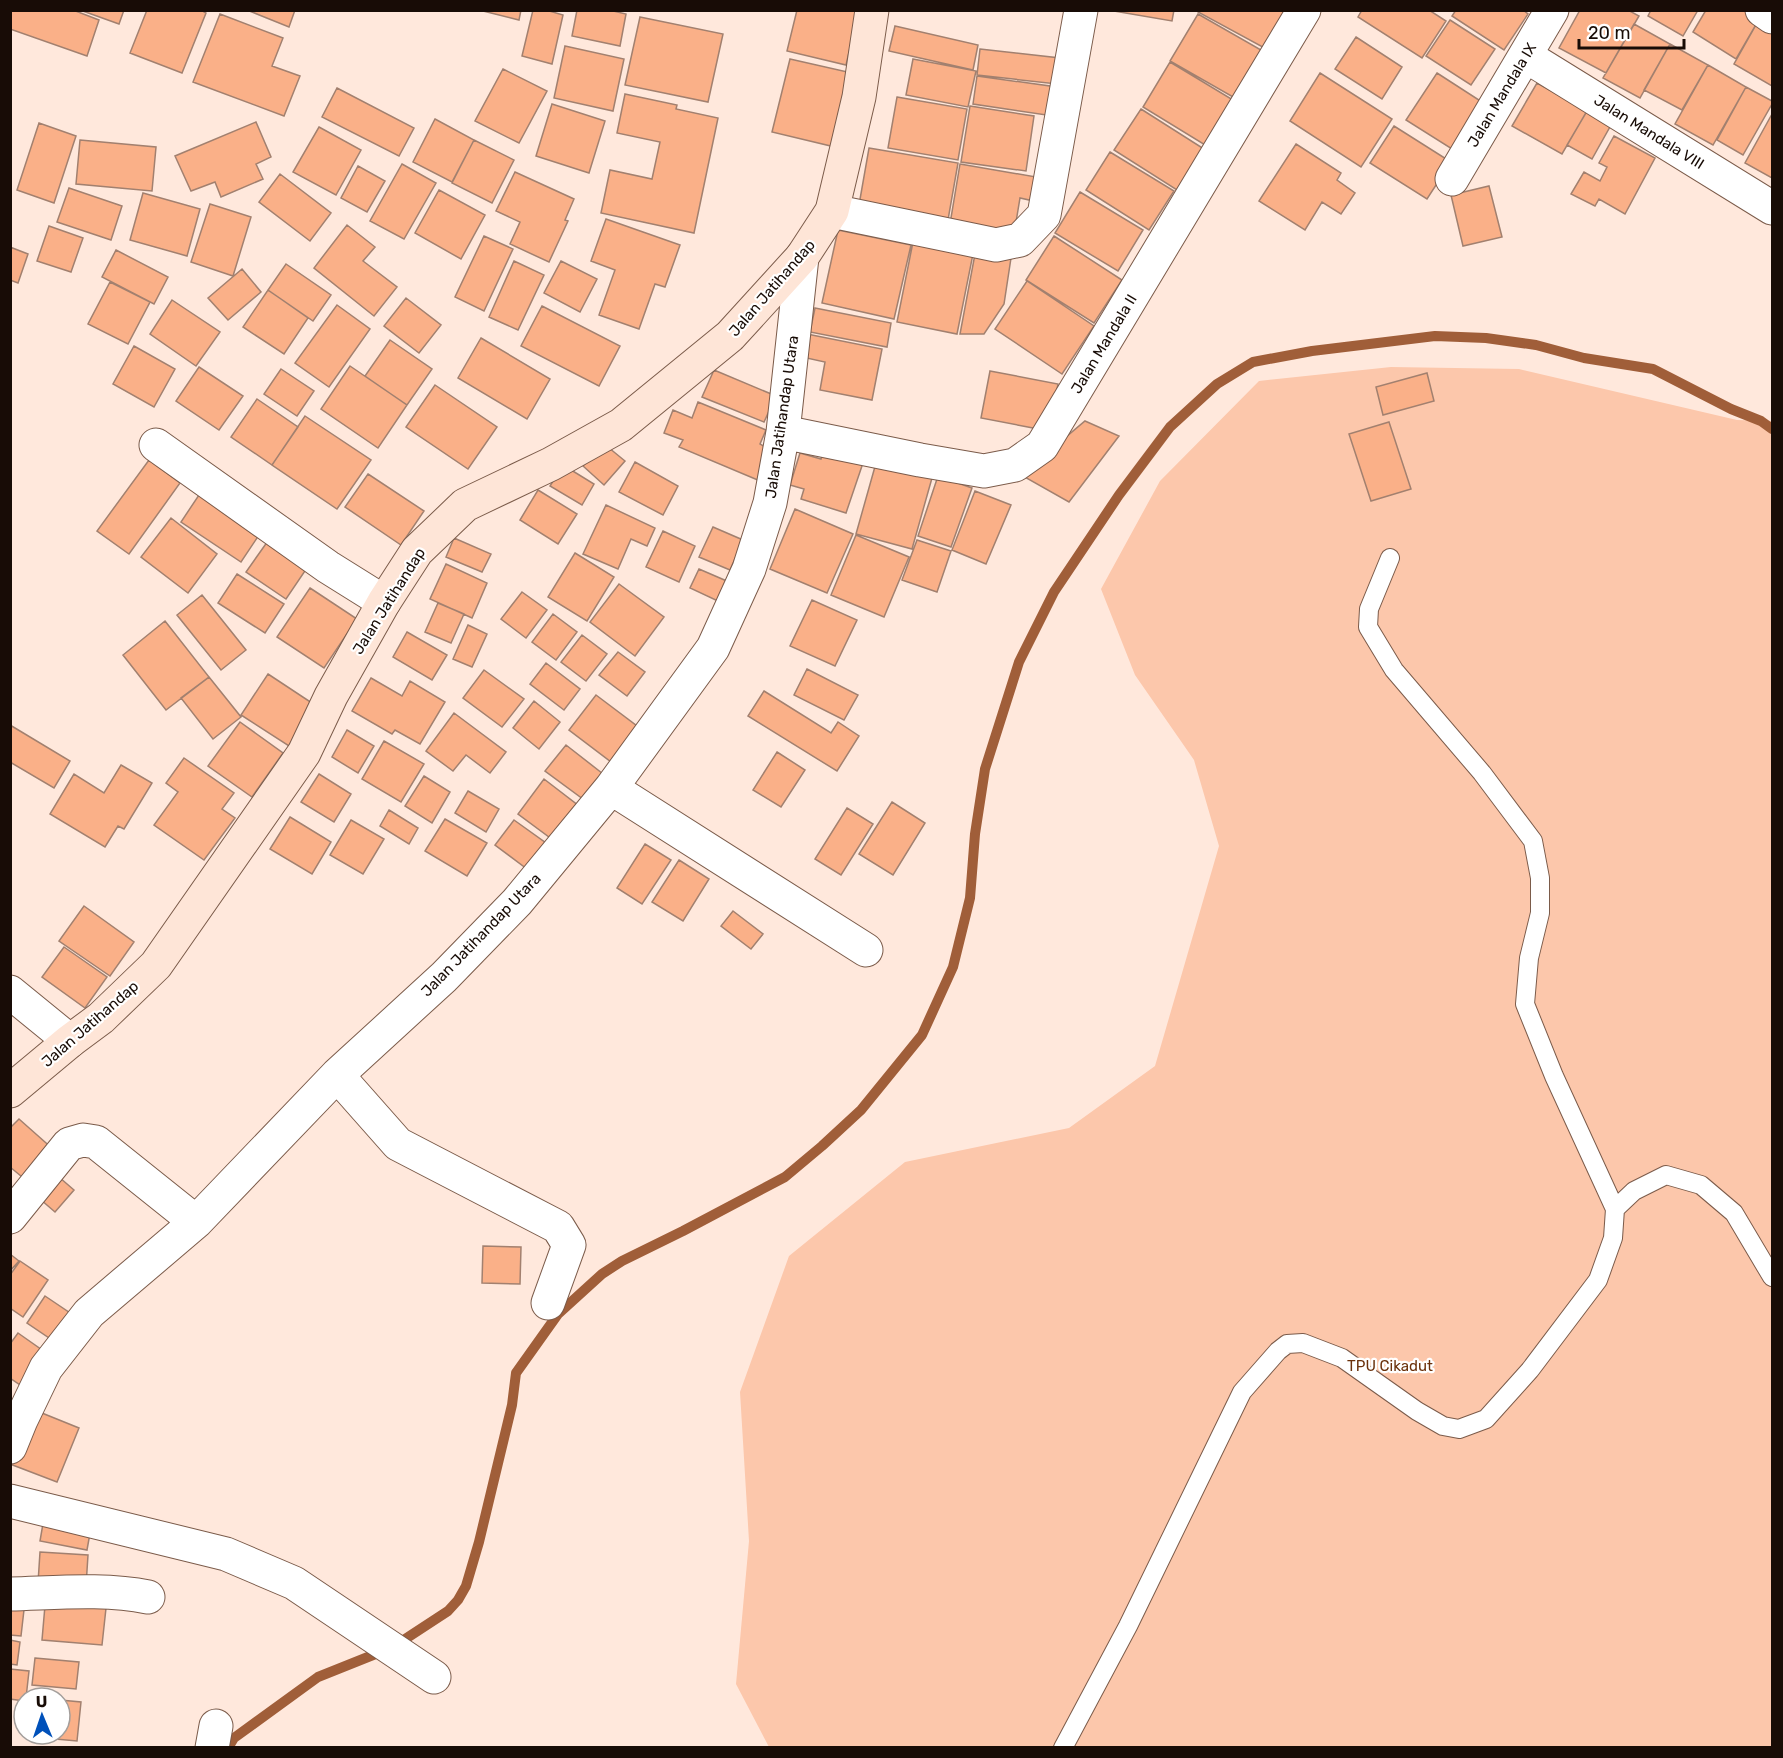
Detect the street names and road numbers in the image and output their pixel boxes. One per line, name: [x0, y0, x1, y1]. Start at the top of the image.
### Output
street label: Jalan Mandala IX: [1464, 39, 1540, 150]
street label: Jalan Mandala VIII: [1591, 91, 1707, 173]
street label: Jalan Jatihandap: [725, 236, 819, 340]
street label: Jalan Mandala II: [1067, 291, 1141, 397]
street label: Jalan Jatihandap Utara: [762, 334, 802, 500]
street label: Jalan Jatihandap: [349, 544, 429, 658]
street label: Jalan Jatihandap Utara: [417, 870, 545, 1000]
street label: Jalan Jatihandap: [38, 977, 142, 1071]

